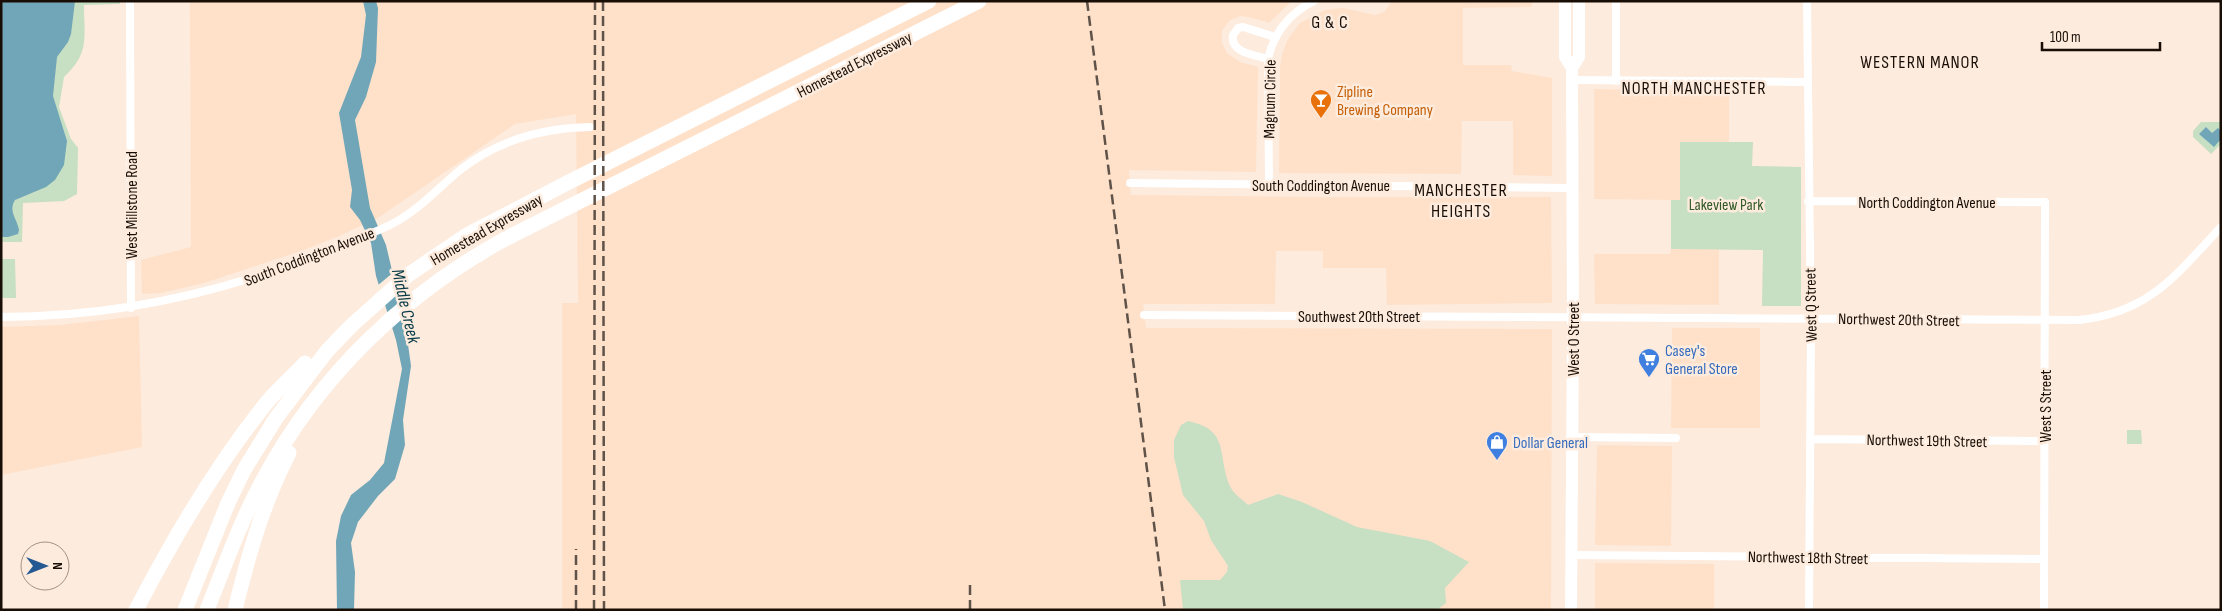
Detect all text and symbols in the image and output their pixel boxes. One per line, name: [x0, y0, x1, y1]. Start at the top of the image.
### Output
district label: G & C: [1311, 12, 1349, 33]
scale bar: [2042, 20, 2160, 52]
street label: Homestead Expressway: [794, 28, 915, 102]
text: 100 m: [2050, 28, 2081, 47]
district label: WESTERN MANOR: [1860, 52, 1980, 73]
street label: Magnum Circle: [1260, 59, 1281, 139]
district label: NORTH MANCHESTER: [1622, 78, 1766, 99]
place label: Zipline Brewing Company: [1337, 83, 1433, 120]
bar icon: Zipline Brewing Company: [1309, 88, 1333, 119]
street label: West Millstone Road: [123, 151, 142, 259]
street label: South Coddington Avenue: [1252, 177, 1390, 196]
district label: MANCHESTER HEIGHTS: [1414, 180, 1508, 222]
street label: Homestead Expressway: [427, 191, 546, 270]
street label: North Coddington Avenue: [1858, 194, 1996, 213]
park label: Lakeview Park: [1689, 196, 1763, 215]
street label: South Coddington Avenue: [242, 224, 377, 291]
water label: Middle Creek: [387, 267, 425, 347]
street label: West Q Street: [1801, 268, 1822, 342]
street label: West O Street: [1565, 302, 1584, 376]
street label: Southwest 20th Street: [1298, 308, 1420, 327]
street label: Northwest 20th Street: [1838, 310, 1960, 331]
place label: Casey's General Store: [1665, 342, 1738, 379]
supermarket icon: Casey's General Store: [1637, 347, 1661, 378]
street label: West S Street: [2037, 369, 2056, 442]
shop icon: Dollar General: [1485, 430, 1509, 461]
street label: Northwest 19th Street: [1866, 431, 1988, 452]
place label: Dollar General: [1513, 434, 1588, 453]
north arrow: [20, 541, 70, 591]
street label: Northwest 18th Street: [1748, 548, 1868, 569]
text: N: [49, 562, 66, 570]

